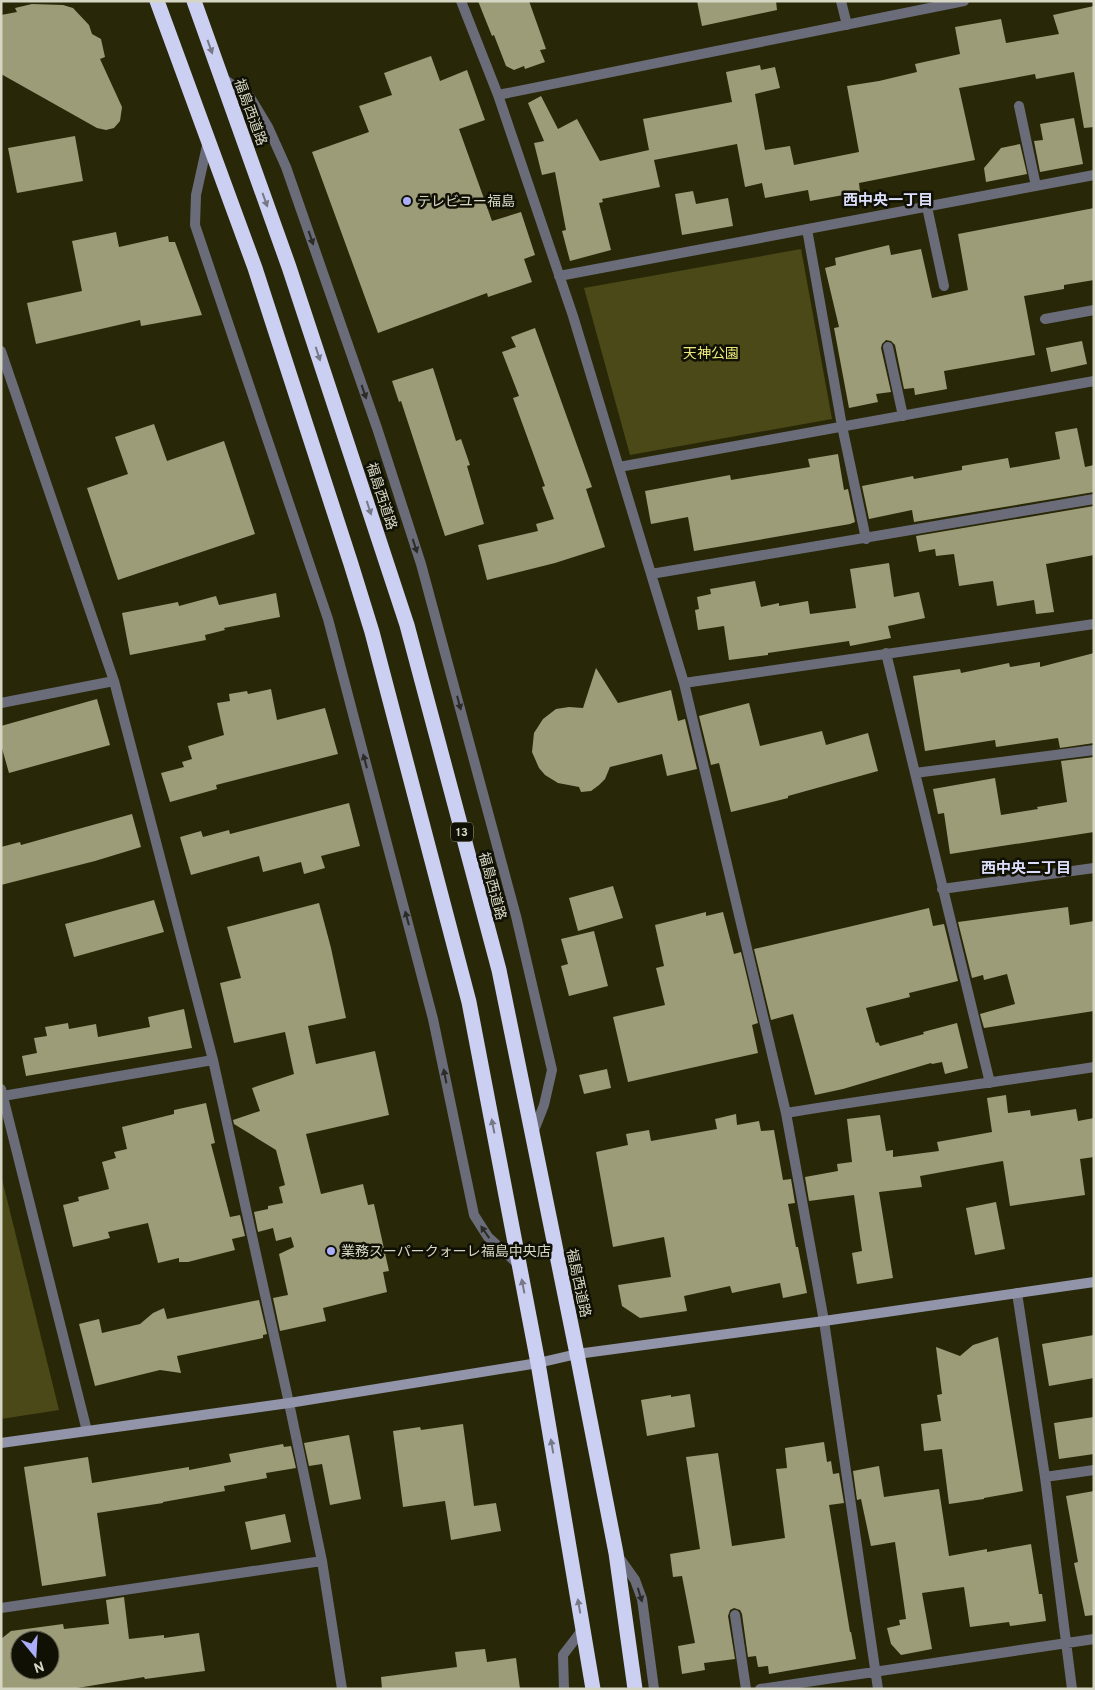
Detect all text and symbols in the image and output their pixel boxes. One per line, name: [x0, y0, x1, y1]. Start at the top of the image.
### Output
one-way arrow: [206, 40, 214, 55]
street label: 福島西道路: [230, 77, 270, 148]
district label: 西中央一丁目: [843, 192, 933, 211]
one-way arrow: [261, 193, 269, 208]
place label: テレビユー福島: [417, 194, 515, 211]
marker: テレビユー福島: [401, 195, 413, 207]
one-way arrow: [308, 231, 315, 246]
one-way arrow: [315, 346, 322, 361]
park label: 天神公園: [683, 346, 739, 363]
one-way arrow: [360, 385, 368, 400]
street label: 福島西道路: [362, 461, 399, 532]
one-way arrow: [365, 501, 373, 516]
one-way arrow: [411, 539, 419, 554]
one-way arrow: [455, 695, 463, 710]
one-way arrow: [361, 753, 369, 768]
road number: 13: [451, 822, 473, 842]
street label: 福島西道路: [474, 850, 509, 922]
district label: 西中央二丁目: [981, 860, 1071, 879]
one-way arrow: [403, 910, 411, 925]
one-way arrow: [440, 1067, 448, 1083]
one-way arrow: [488, 1118, 496, 1134]
one-way arrow: [480, 1225, 490, 1239]
place label: 業務スーパークォーレ福島中央店: [341, 1244, 551, 1261]
marker: 業務スーパークォーレ福島中央店: [325, 1245, 337, 1257]
street label: 福島西道路: [562, 1247, 593, 1319]
one-way arrow: [519, 1278, 527, 1294]
one-way arrow: [548, 1438, 556, 1454]
one-way arrow: [636, 1588, 644, 1603]
one-way arrow: [575, 1598, 583, 1614]
north arrow: [10, 1630, 60, 1680]
text: N: [31, 1656, 46, 1676]

